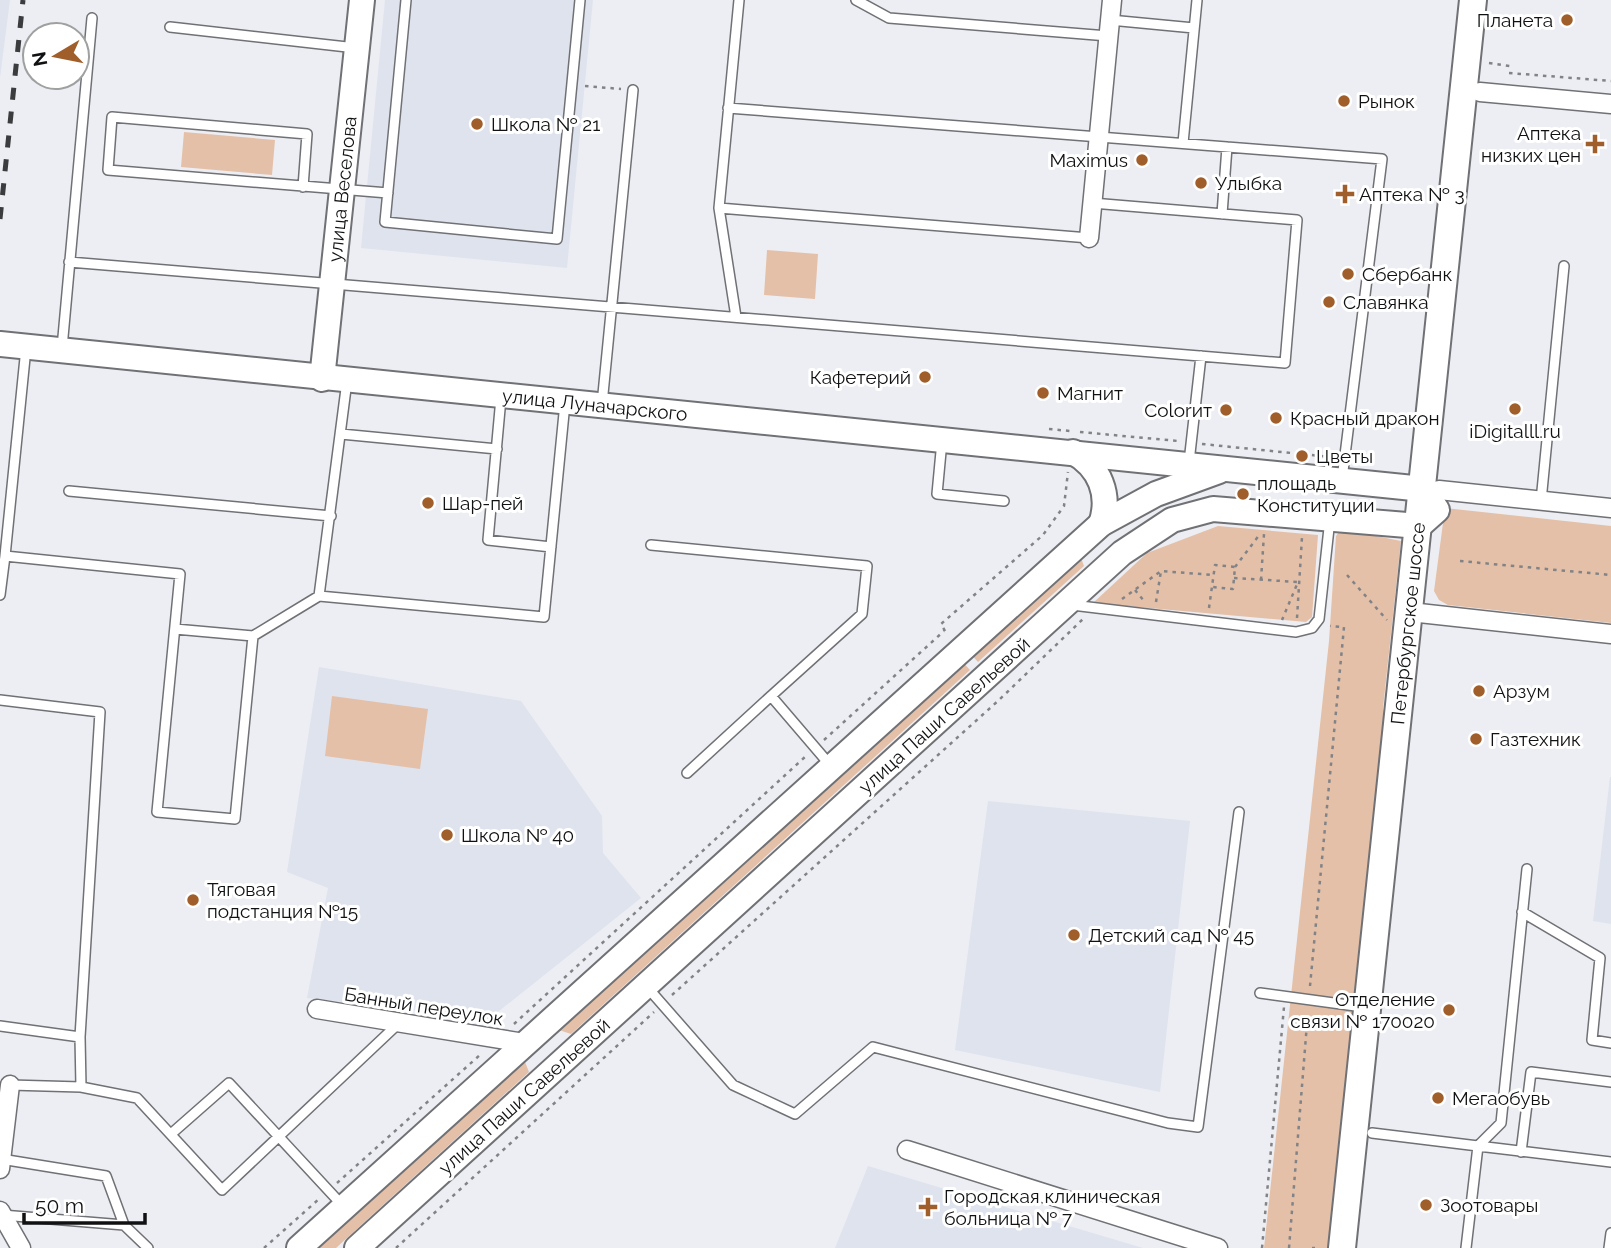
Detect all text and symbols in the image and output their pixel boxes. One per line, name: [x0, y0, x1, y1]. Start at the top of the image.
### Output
place label: Планета: [1477, 9, 1553, 31]
marker: Планета: [1559, 12, 1575, 28]
north arrow: [21, 21, 91, 91]
text: N: [27, 50, 51, 68]
place label: Рынок: [1358, 90, 1415, 112]
marker: Рынок: [1336, 93, 1352, 109]
place label: Школа № 21: [491, 113, 600, 135]
street label: улица Веселова: [323, 115, 361, 263]
marker: Школа № 21: [469, 116, 485, 132]
place label: Аптека низких цен: [1481, 122, 1581, 166]
marker: Аптека низких цен: [1587, 136, 1603, 152]
place label: Maximus: [1049, 149, 1128, 171]
marker: Maximus: [1134, 152, 1150, 168]
place label: Улыбка: [1215, 172, 1282, 194]
marker: Улыбка: [1193, 175, 1209, 191]
place label: Аптека № 3: [1359, 183, 1465, 205]
marker: Аптека № 3: [1337, 186, 1353, 202]
place label: Сбербанк: [1362, 263, 1452, 285]
marker: Сбербанк: [1340, 266, 1356, 282]
place label: Славянка: [1343, 291, 1428, 313]
marker: Славянка: [1321, 294, 1337, 310]
place label: Кафетерий: [810, 366, 911, 388]
marker: Кафетерий: [917, 369, 933, 385]
place label: Магнит: [1057, 382, 1123, 404]
street label: улица Луначарского: [501, 384, 689, 425]
marker: Магнит: [1035, 385, 1051, 401]
place label: Colorит: [1144, 399, 1212, 421]
marker: iDigitalll.ru: [1507, 401, 1523, 417]
marker: Colorит: [1218, 402, 1234, 418]
place label: Красный дракон: [1290, 407, 1440, 429]
marker: Красный дракон: [1268, 410, 1284, 426]
place label: iDigitalll.ru: [1469, 420, 1561, 442]
place label: Цветы: [1316, 445, 1373, 467]
marker: Цветы: [1294, 448, 1310, 464]
place label: площадь Конституции: [1257, 472, 1375, 516]
marker: площадь Конституции: [1235, 486, 1251, 502]
place label: Шар-пей: [442, 492, 523, 514]
marker: Шар-пей: [420, 495, 436, 511]
street label: Петербургское шоссе: [1386, 521, 1429, 726]
street label: улица Паши Савельевой: [854, 632, 1034, 798]
place label: Арзум: [1493, 680, 1550, 702]
marker: Арзум: [1471, 683, 1487, 699]
place label: Газтехник: [1490, 728, 1581, 750]
marker: Газтехник: [1468, 731, 1484, 747]
place label: Школа № 40: [461, 824, 574, 846]
marker: Школа № 40: [439, 827, 455, 843]
place label: Тяговая подстанция №15: [207, 878, 358, 922]
marker: Тяговая подстанция №15: [185, 892, 201, 908]
place label: Детский сад № 45: [1088, 924, 1254, 946]
marker: Детский сад № 45: [1066, 927, 1082, 943]
street label: Банный переулок: [343, 983, 505, 1029]
place label: Отделение связи № 170020: [1290, 988, 1435, 1032]
marker: Отделение связи № 170020: [1441, 1002, 1457, 1018]
street label: улица Паши Савельевой: [434, 1013, 614, 1179]
place label: Мегаобувь: [1452, 1087, 1550, 1109]
marker: Мегаобувь: [1430, 1090, 1446, 1106]
scale bar: [24, 1182, 145, 1226]
place label: Городская клиническая больница № 7: [944, 1185, 1160, 1229]
text: 50 m: [35, 1193, 84, 1218]
place label: Зоотовары: [1440, 1194, 1538, 1216]
marker: Городская клиническая больница № 7: [918, 1197, 938, 1217]
marker: Зоотовары: [1418, 1197, 1434, 1213]

